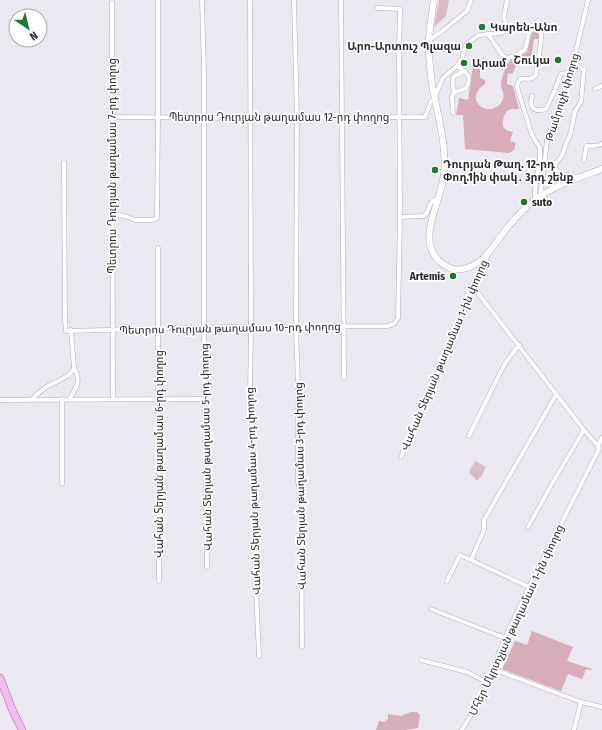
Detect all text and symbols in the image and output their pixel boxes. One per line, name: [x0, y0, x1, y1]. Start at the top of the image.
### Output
north arrow: [8, 8, 48, 48]
place label: Կարեն-Անո: [490, 21, 558, 34]
marker: Կարեն-Անո: [477, 22, 487, 32]
text: N: [27, 29, 40, 43]
place label: Արո-Արտուշ Պլազա: [347, 40, 461, 53]
marker: Արո-Արտուշ Պլազա: [464, 41, 474, 51]
street label: Թամրուչի փողոց: [543, 52, 582, 143]
place label: Շուկա: [514, 54, 550, 67]
marker: Շուկա: [553, 55, 563, 65]
place label: Արամ: [472, 57, 507, 70]
street label: Պետրոս Դուրյան թաղամաս 7-րդ փողոց: [106, 58, 119, 274]
marker: Արամ: [459, 58, 469, 68]
street label: Պետրոս Դուրյան թաղամաս 12-րդ փողոց: [169, 111, 389, 124]
place label: Դուրյան Թաղ. 12-րդ Փող.1ին փակ․ 3րդ շենք: [443, 158, 574, 184]
marker: Դուրյան Թաղ. 12-րդ Փող.1ին փակ․ 3րդ շենք: [430, 165, 440, 175]
place label: suto: [532, 196, 552, 209]
marker: suto: [519, 197, 529, 207]
street label: Վահան Տերյան թաղամաս 1-ին փողոց: [398, 258, 491, 453]
place label: Artemis: [409, 270, 445, 283]
marker: Artemis: [448, 271, 458, 281]
street label: Պետրոս Դուրյան թաղամաս 10-րդ փողոց: [119, 320, 341, 337]
street label: Վահան Տերյան թաղամաս 5-րդ փողոց: [198, 343, 215, 551]
street label: Վահան Տերյան թաղամաս 6-րդ փողոց: [153, 350, 166, 558]
street label: Վահան Տերյան թաղամաս 3-րդ փողոց: [292, 382, 309, 590]
street label: Վահան Տերյան թաղամաս 4-րդ փողոց: [243, 387, 264, 595]
street label: Մհեր Մկրտչյան թաղամաս 1-ին փողոց: [466, 523, 567, 718]

